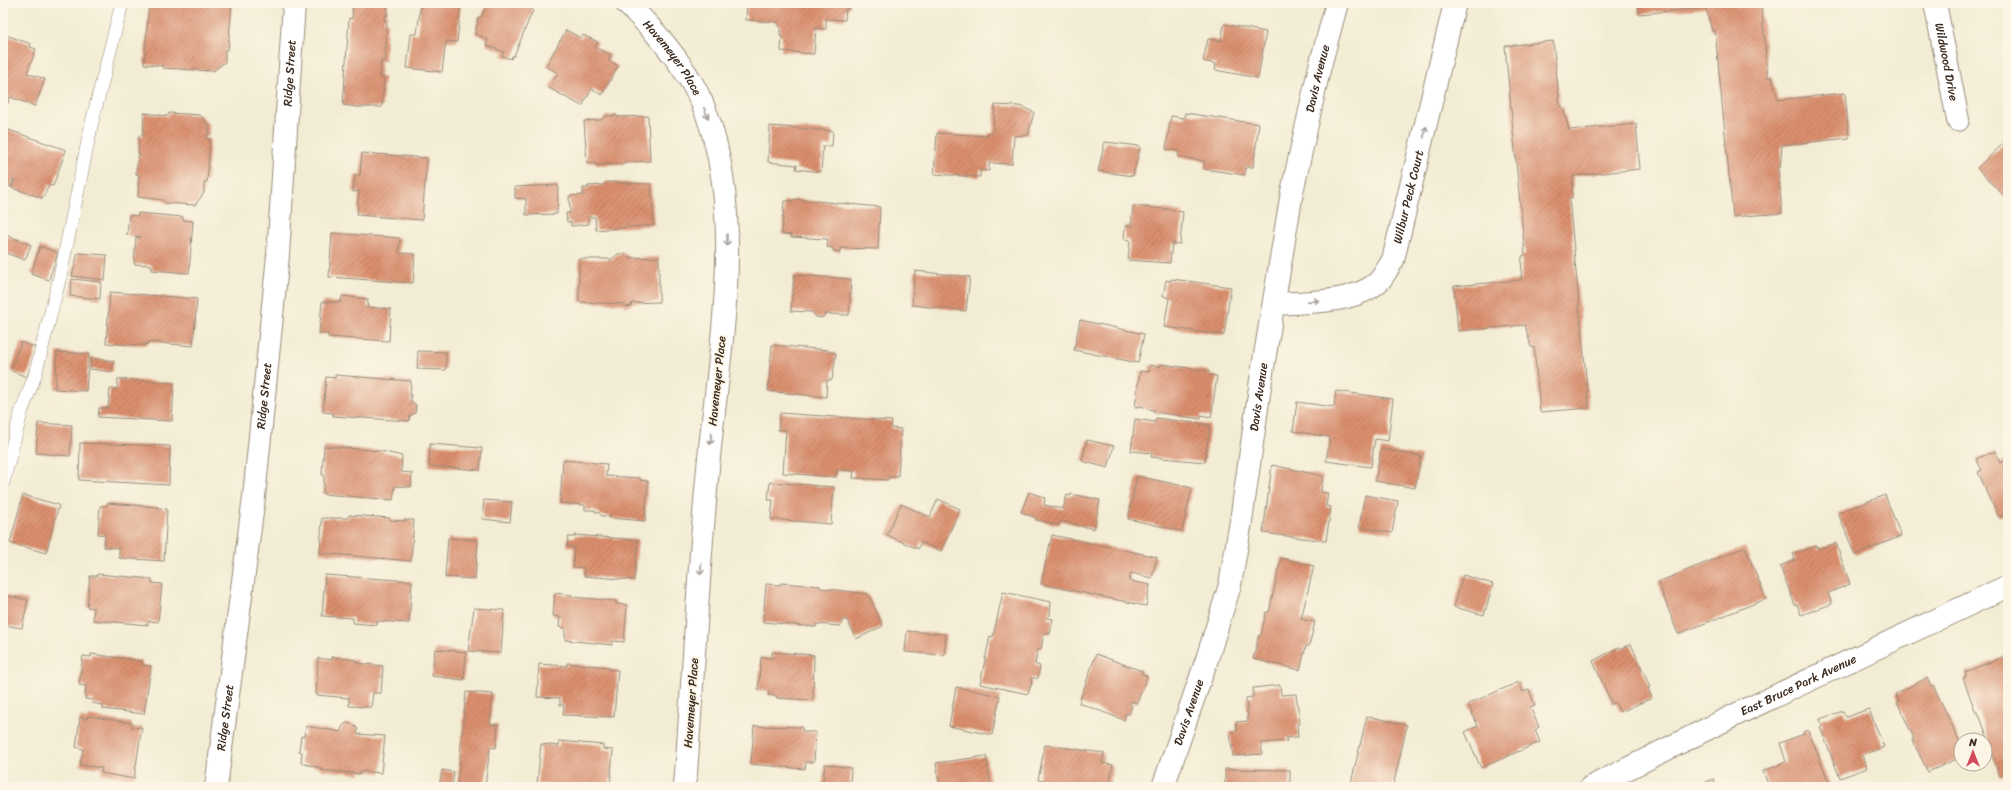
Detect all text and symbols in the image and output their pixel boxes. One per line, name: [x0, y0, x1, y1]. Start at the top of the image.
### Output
street label: Havemeyer Place: [637, 14, 708, 100]
street label: Wildwood Drive: [1928, 21, 1965, 103]
street label: Ridge Street: [276, 39, 303, 107]
street label: Davis Avenue: [1299, 42, 1336, 115]
one-way arrow: [702, 106, 710, 118]
one-way arrow: [1422, 126, 1429, 139]
street label: Wilbur Peck Court: [1386, 148, 1430, 246]
one-way arrow: [723, 233, 731, 246]
one-way arrow: [1306, 298, 1319, 305]
street label: Havemeyer Place: [701, 335, 733, 427]
street label: Davis Avenue: [1243, 361, 1275, 433]
street label: Ridge Street: [250, 362, 278, 430]
one-way arrow: [707, 433, 714, 446]
one-way arrow: [697, 562, 704, 575]
street label: East Bruce Park Avenue: [1736, 648, 1860, 722]
street label: Havemeyer Place: [677, 657, 705, 749]
street label: Davis Avenue: [1167, 676, 1210, 749]
street label: Ridge Street: [210, 683, 240, 752]
north arrow: [1953, 732, 1993, 772]
text: N: [1968, 733, 1977, 752]

